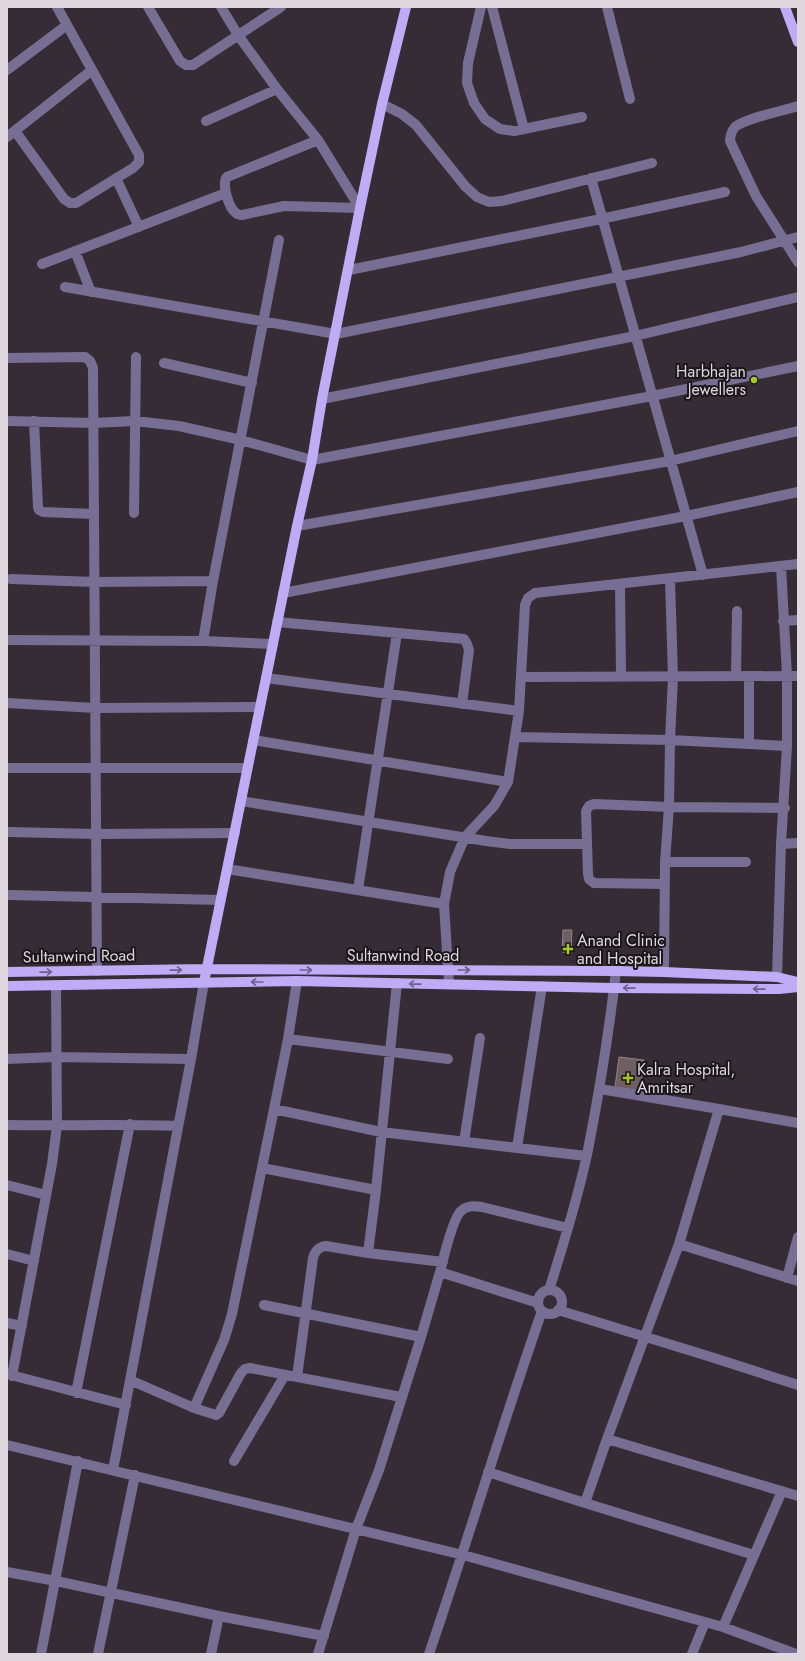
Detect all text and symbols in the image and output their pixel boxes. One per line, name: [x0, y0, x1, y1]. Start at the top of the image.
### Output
place label: Harbhajan Jewellers: [676, 360, 746, 401]
marker: Harbhajan Jewellers: [749, 375, 759, 385]
place label: Anand Clinic and Hospital: [577, 929, 665, 970]
marker: Anand Clinic and Hospital: [562, 943, 574, 955]
street label: Sultanwind Road: [23, 944, 135, 968]
street label: Sultanwind Road: [347, 944, 459, 967]
one-way arrow: [169, 966, 182, 973]
one-way arrow: [299, 966, 312, 974]
one-way arrow: [457, 966, 470, 974]
one-way arrow: [39, 968, 52, 976]
one-way arrow: [251, 978, 264, 985]
one-way arrow: [409, 980, 422, 988]
one-way arrow: [623, 984, 636, 992]
one-way arrow: [753, 985, 766, 993]
place label: Kalra Hospital, Amritsar: [637, 1058, 735, 1099]
marker: Kalra Hospital, Amritsar: [622, 1072, 634, 1084]

